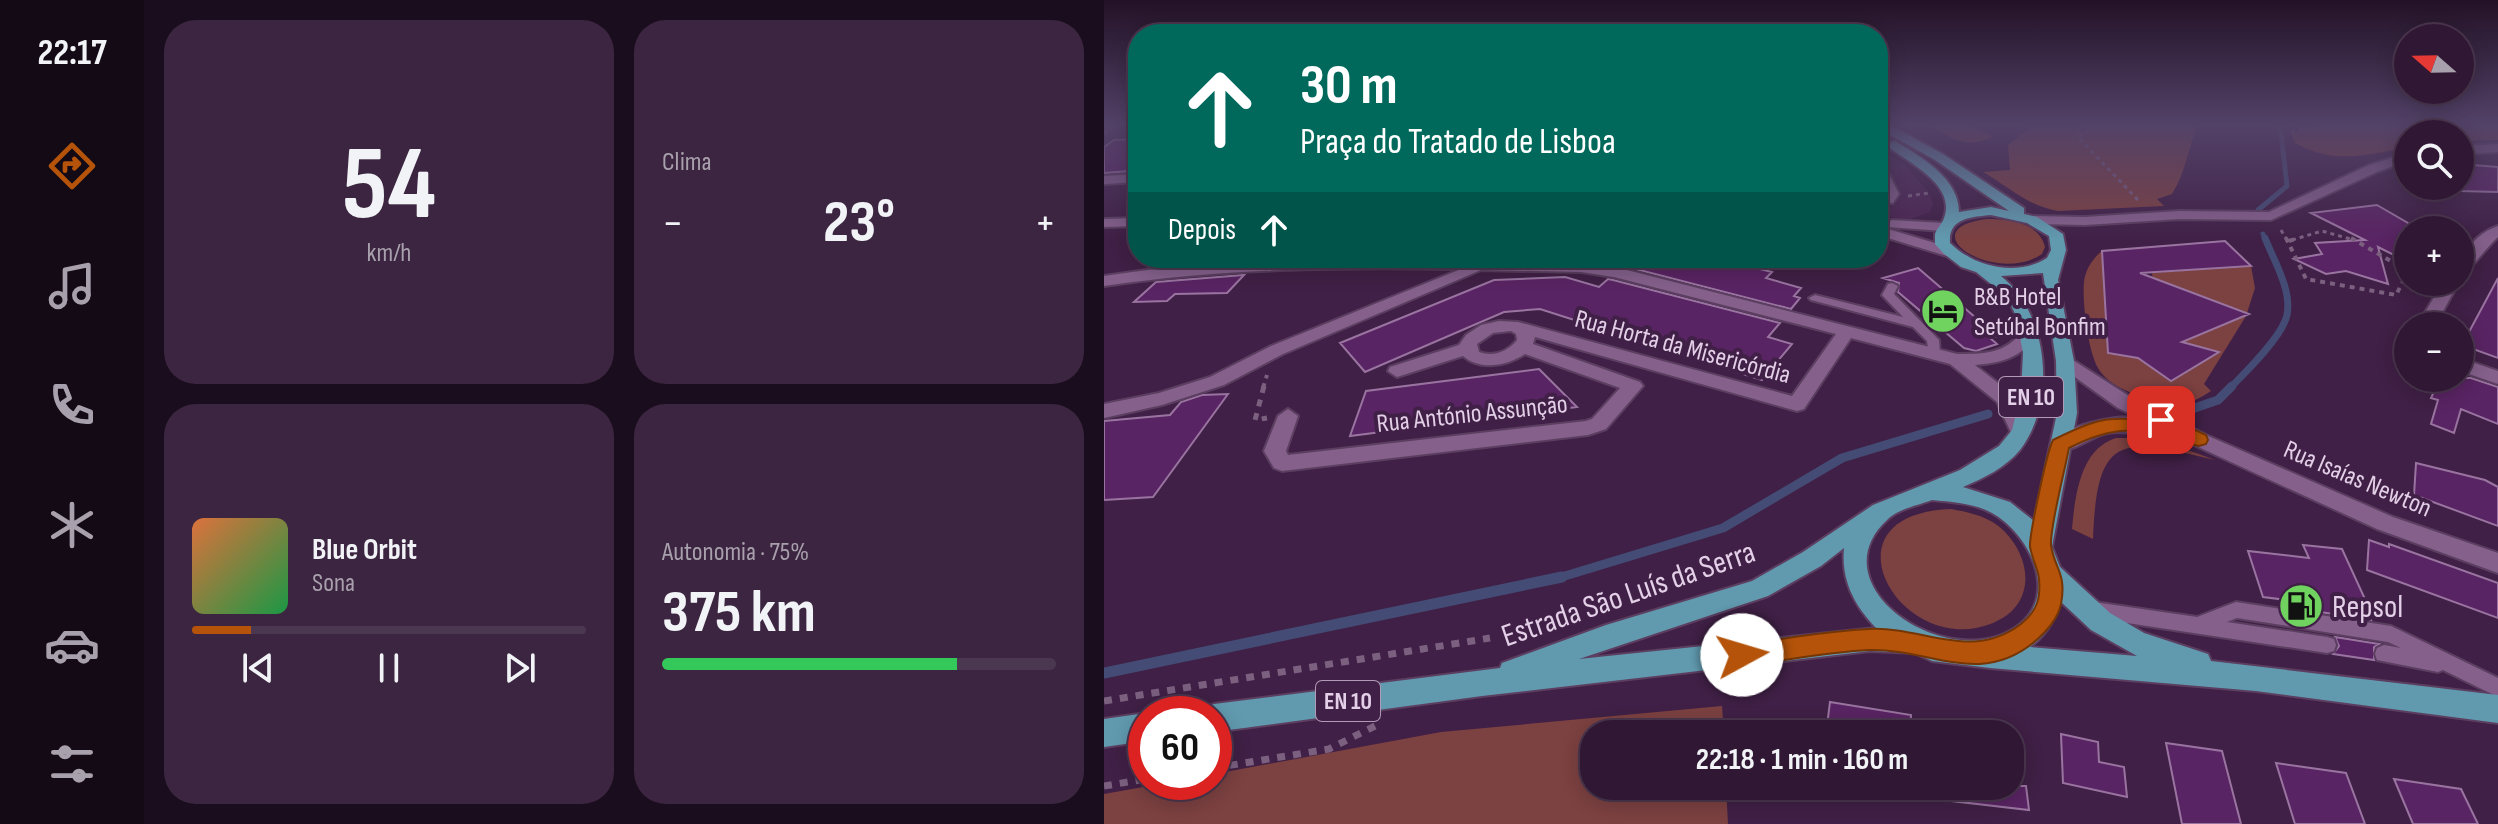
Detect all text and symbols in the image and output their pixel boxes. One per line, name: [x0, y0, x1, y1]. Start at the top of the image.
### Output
north arrow: [2394, 24, 2474, 104]
map controls: [2394, 24, 2474, 392]
text: 22:17: [37, 32, 107, 75]
text: 30 m: [1300, 53, 1398, 120]
icon: ahead: [1168, 56, 1272, 160]
button: search: [2394, 120, 2474, 200]
text: Praça do Tratado de Lisboa: [1300, 121, 1616, 164]
text: 54: [342, 123, 436, 248]
icon: directions: [44, 138, 100, 194]
text: Clima: [662, 147, 712, 178]
text: 23°: [823, 187, 895, 259]
text: −: [662, 197, 684, 250]
text: +: [1034, 197, 1056, 250]
icon: ahead: [1252, 208, 1296, 252]
text: Depois: [1168, 212, 1236, 248]
button: +: [2394, 216, 2474, 296]
text: km/h: [367, 238, 411, 269]
icon: music: [44, 258, 100, 314]
place label: B&B Hotel Setúbal Bonfim: [1974, 282, 2106, 343]
hotel icon: B&B Hotel Setúbal Bonfim: [1919, 287, 1967, 335]
street label: Rua Horta da Misericórdia: [1571, 304, 1794, 391]
button: −: [2394, 312, 2474, 392]
icon: phone: [44, 377, 100, 433]
road number: EN 10: [1999, 377, 2063, 417]
pin: [2127, 386, 2195, 454]
street label: Rua António Assunção: [1375, 389, 1569, 440]
icon: arrive: [2139, 398, 2183, 442]
street label: Rua Isaías Newton: [2279, 434, 2436, 524]
icon: climate: [44, 497, 100, 553]
text: Blue Orbit: [312, 532, 417, 568]
street label: Estrada São Luís da Serra: [1496, 533, 1760, 656]
text: Autonomia · 75%: [662, 537, 809, 568]
text: Sona: [312, 568, 355, 599]
text: 375 km: [662, 577, 816, 649]
fuel station icon: Repsol: [2277, 582, 2325, 630]
place label: Repsol: [2332, 588, 2403, 627]
position arrow: [1700, 613, 1784, 697]
icon: car: [44, 617, 100, 673]
icon: previous: [236, 646, 280, 690]
icon: pause: [367, 646, 411, 690]
icon: next: [498, 646, 542, 690]
road number: EN 10: [1316, 681, 1380, 721]
speed limit sign: 60: [1128, 696, 1232, 800]
icon: filters: [44, 736, 100, 792]
text: 22:18 · 1 min · 160 m: [1696, 742, 1908, 778]

